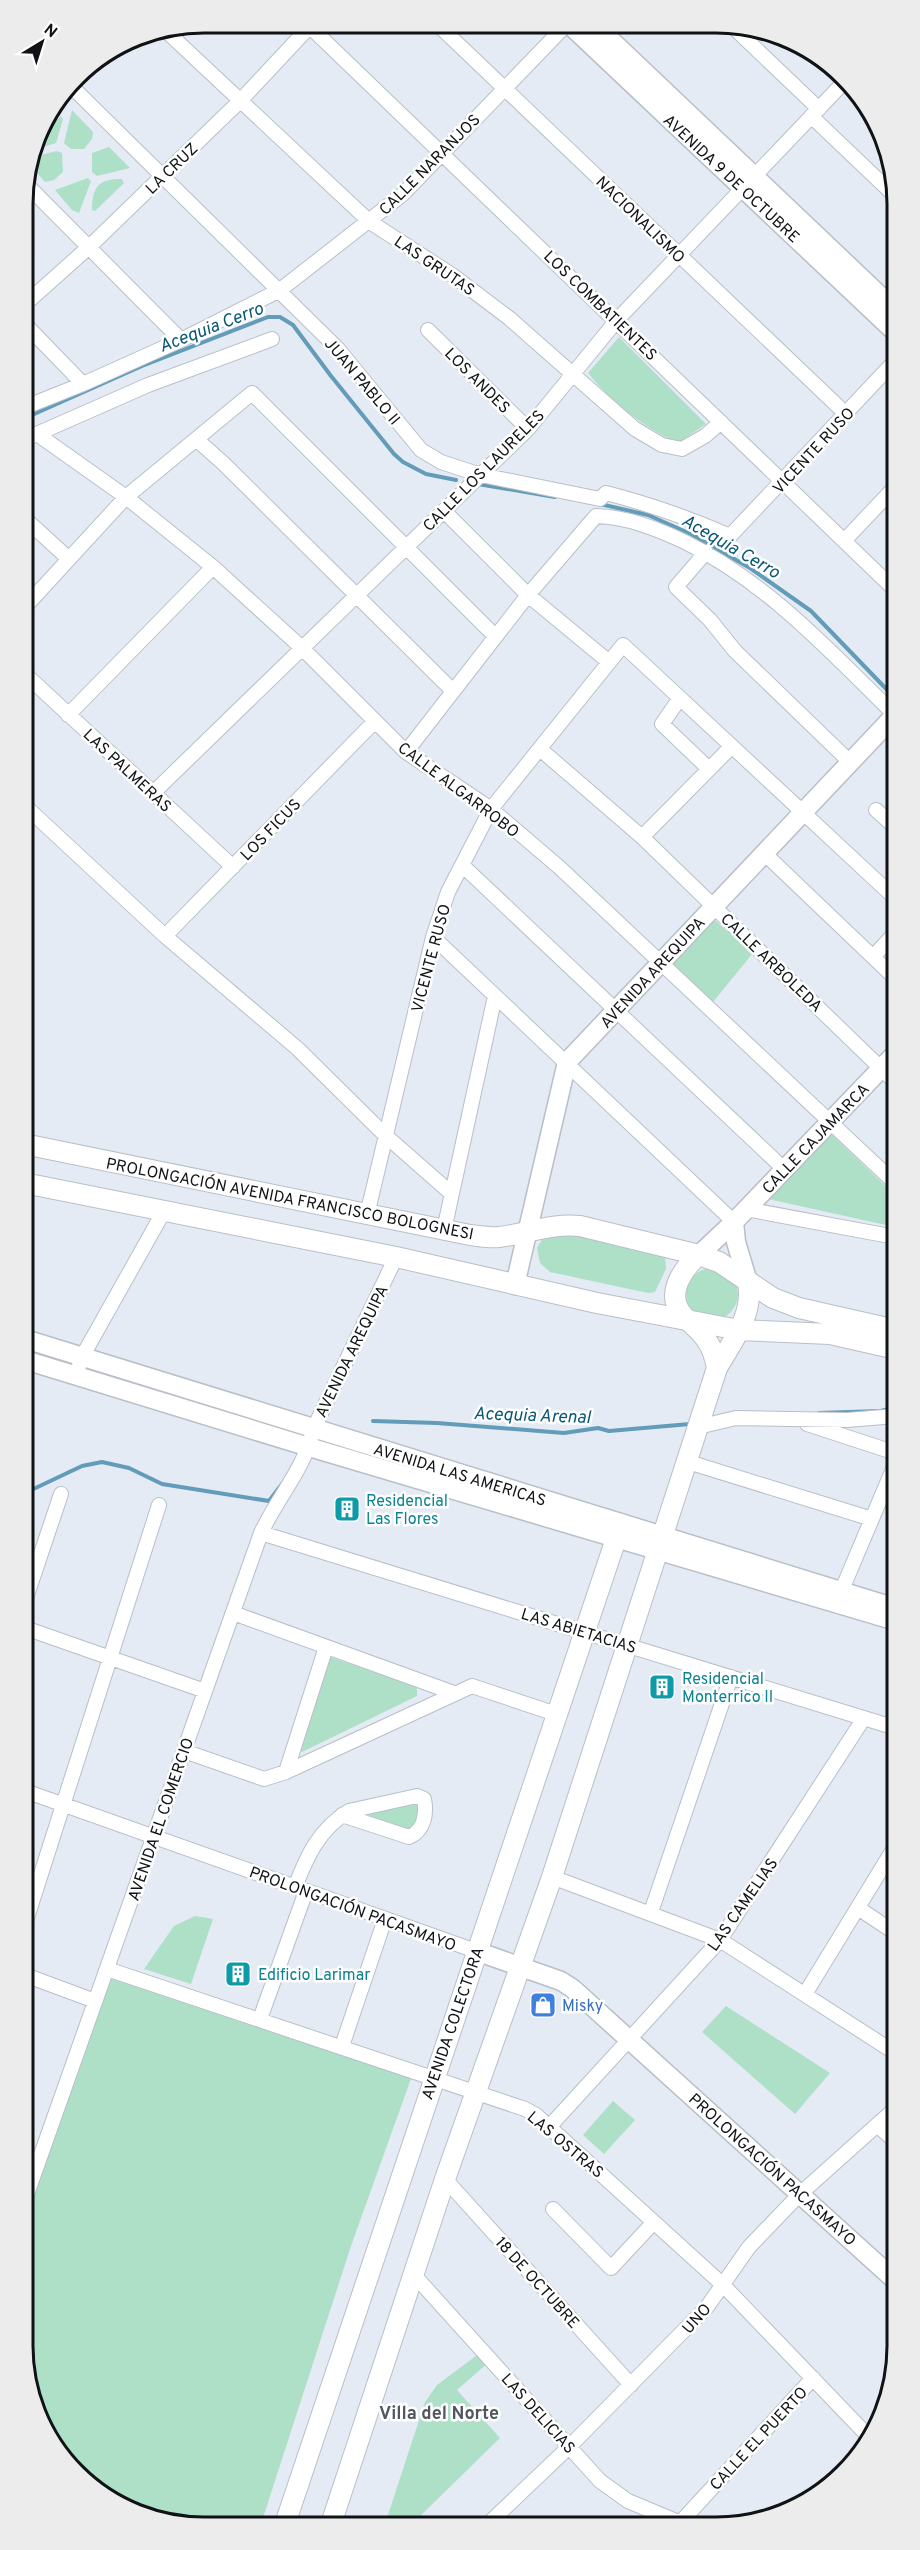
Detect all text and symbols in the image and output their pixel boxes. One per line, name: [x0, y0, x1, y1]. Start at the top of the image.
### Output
north arrow: [12, 12, 72, 72]
text: N: [39, 20, 61, 43]
street label: CALLE NARANJOS: [376, 111, 485, 220]
street label: AVENIDA 9 DE OCTUBRE: [658, 111, 803, 248]
street label: LA CRUZ: [142, 140, 203, 199]
street label: NACIONALISMO: [591, 173, 688, 268]
street label: LAS GRUTAS: [390, 232, 478, 301]
street label: LOS COMBATIENTES: [539, 247, 661, 366]
water label: Acequia Cerro: [156, 298, 267, 359]
street label: JUAN PABLO II: [319, 335, 404, 430]
street label: LOS ANDES: [439, 344, 514, 419]
street label: VICENTE RUSO: [769, 404, 860, 499]
street label: CALLE LOS LAURELES: [419, 406, 550, 537]
water label: Acequia Cerro: [677, 510, 784, 585]
street label: LAS PALMERAS: [78, 725, 175, 818]
street label: CALLE ALGARROBO: [393, 738, 522, 843]
street label: LOS FICUS: [237, 795, 306, 866]
street label: VICENTE RUSO: [408, 902, 456, 1015]
street label: CALLE ARBOLEDA: [716, 910, 826, 1017]
street label: AVENIDA AREQUIPA: [597, 913, 710, 1033]
street label: CALLE CAJAMARCA: [759, 1080, 874, 1199]
street label: PROLONGACIÓN AVENIDA FRANCISCO BOLOGNESI: [104, 1152, 476, 1245]
street label: AVENIDA AREQUIPA: [312, 1282, 394, 1421]
water label: Acequia Arenal: [473, 1403, 592, 1430]
street label: AVENIDA LAS AMERICAS: [371, 1440, 548, 1512]
place label: Residencial Las Flores: [366, 1492, 448, 1530]
building icon: Residencial Las Flores: [332, 1494, 362, 1524]
street label: LAS ABIETACIAS: [518, 1605, 639, 1659]
place label: Residencial Monterrico II: [682, 1670, 773, 1708]
building icon: Residencial Monterrico II: [647, 1672, 677, 1702]
street label: AVENIDA EL COMERCIO: [125, 1735, 199, 1904]
street label: LAS CAMELIAS: [704, 1855, 783, 1956]
street label: PROLONGACIÓN PACASMAYO: [246, 1861, 459, 1957]
street label: AVENIDA COLECTORA: [418, 1945, 489, 2103]
building icon: Edificio Larimar: [223, 1959, 253, 1989]
place label: Edificio Larimar: [258, 1966, 370, 1986]
shop icon: Misky: [528, 1990, 558, 2020]
place label: Misky: [562, 1997, 603, 2017]
street label: PROLONGACIÓN PACASMAYO: [684, 2088, 861, 2251]
street label: LAS OSTRAS: [522, 2108, 607, 2183]
street label: 18 DE OCTUBRE: [490, 2233, 583, 2333]
street label: UNO: [679, 2300, 716, 2339]
street label: LAS DELICIAS: [496, 2370, 579, 2459]
street label: CALLE EL PUERTO: [706, 2383, 813, 2495]
district label: Villa del Norte: [379, 2403, 499, 2426]

